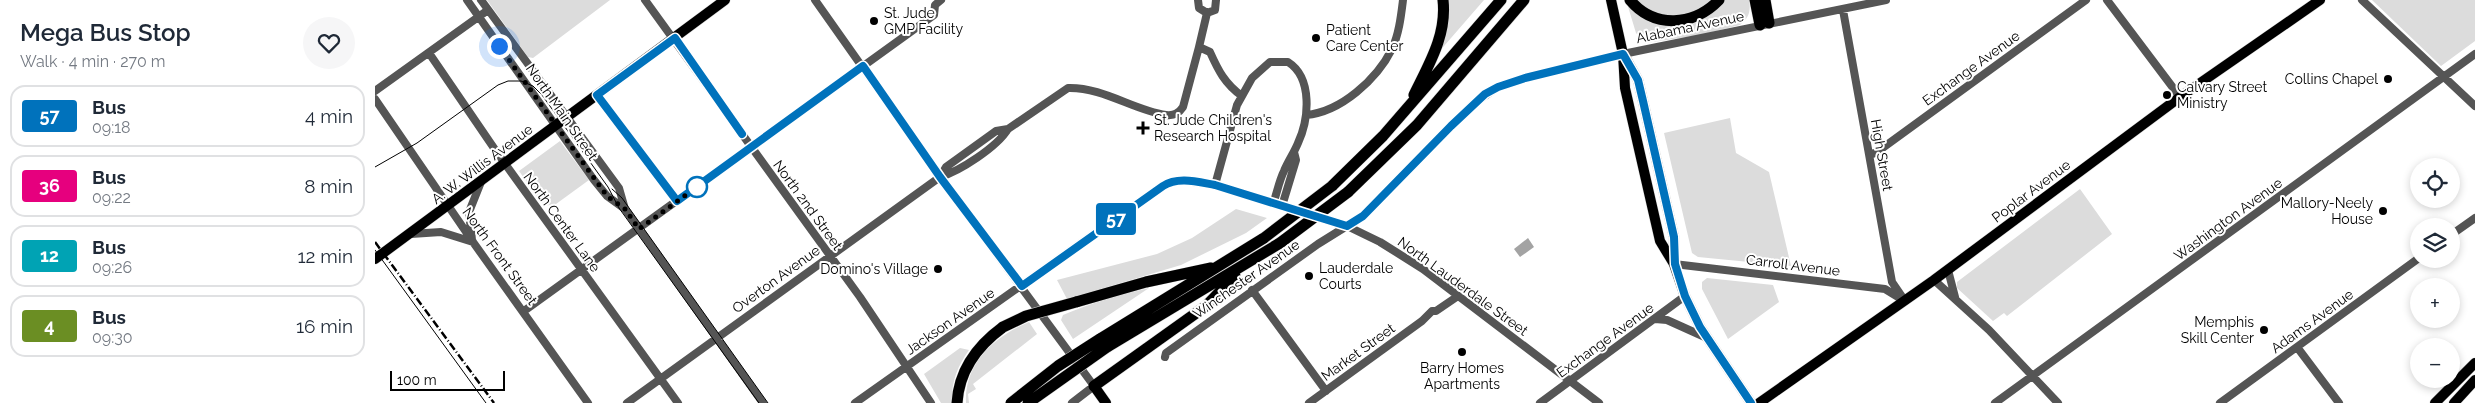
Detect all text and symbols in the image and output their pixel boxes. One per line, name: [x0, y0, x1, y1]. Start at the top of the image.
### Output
place label: St. Jude GMP Facility: [884, 5, 963, 37]
street label: Alabama Avenue: [1635, 8, 1745, 46]
marker: St. Jude GMP Facility: [868, 15, 880, 27]
button: heart: [303, 17, 355, 69]
text: Mega Bus Stop: [20, 18, 191, 47]
place label: Patient Care Center: [1326, 22, 1403, 54]
street label: Exchange Avenue: [1919, 27, 2023, 109]
marker: Patient Care Center: [1310, 32, 1322, 44]
your location: [487, 34, 512, 59]
text: Walk · 4 min · 270 m: [20, 52, 166, 71]
street label: North Main Street: [523, 61, 601, 163]
place label: Collins Chapel: [2285, 71, 2378, 87]
marker: Collins Chapel: [2382, 73, 2394, 85]
place label: Calvary Street Ministry: [2177, 79, 2268, 111]
marker: Calvary Street Ministry: [2161, 89, 2173, 101]
text: Bus: [92, 96, 126, 118]
text: 57: [39, 105, 60, 126]
text: 4 min: [305, 105, 353, 127]
place label: St. Jude Children's Research Hospital: [1154, 112, 1272, 144]
text: 09:18: [92, 118, 131, 137]
street label: High Street: [1868, 118, 1896, 192]
street label: A. W. Willis Avenue: [428, 121, 536, 207]
marker: St. Jude Children's Research Hospital: [1136, 121, 1150, 135]
street label: Poplar Avenue: [1989, 156, 2073, 226]
street label: North 2nd Street: [770, 157, 846, 253]
map controls: [2410, 158, 2460, 388]
button: locate: [2410, 158, 2460, 208]
text: Bus: [92, 166, 126, 188]
street label: North Center Lane: [520, 169, 604, 275]
street label: Washington Avenue: [2171, 174, 2285, 264]
text: 36: [39, 175, 60, 196]
text: 8 min: [304, 175, 353, 197]
unlabelled marker: [686, 176, 708, 198]
text: 09:22: [92, 188, 131, 207]
place label: Mallory-Neely House: [2281, 195, 2373, 227]
line badge: 57: [1093, 203, 1139, 235]
street label: North Front Street: [459, 204, 541, 308]
marker: Mallory-Neely House: [2377, 205, 2389, 217]
text: 57: [1106, 208, 1126, 229]
button: layers: [2410, 218, 2460, 268]
street label: North Lauderdale Street: [1395, 233, 1531, 339]
text: Bus: [92, 236, 126, 258]
street label: Winchester Avenue: [1190, 236, 1302, 322]
street label: Overton Avenue: [729, 242, 823, 316]
text: 12: [40, 245, 59, 266]
text: 12 min: [297, 245, 353, 267]
street label: Carroll Avenue: [1745, 251, 1841, 279]
text: 09:26: [92, 258, 132, 277]
place label: Lauderdale Courts: [1319, 260, 1393, 292]
place label: Domino's Village: [820, 261, 928, 277]
marker: Domino's Village: [932, 263, 944, 275]
marker: Lauderdale Courts: [1303, 270, 1315, 282]
button: +: [2410, 278, 2460, 328]
street label: Jackson Avenue: [902, 284, 998, 358]
street label: Adams Avenue: [2268, 286, 2356, 356]
street label: Exchange Avenue: [1553, 299, 1657, 381]
text: Bus: [92, 306, 126, 328]
place label: Memphis Skill Center: [2181, 314, 2254, 346]
text: 4: [44, 315, 55, 336]
text: 16 min: [296, 315, 353, 337]
street label: Market Street: [1318, 320, 1398, 384]
marker: Memphis Skill Center: [2258, 324, 2270, 336]
text: 09:30: [92, 328, 133, 347]
button: −: [2410, 338, 2460, 388]
marker: Barry Homes Apartments: [1456, 346, 1468, 358]
place label: Barry Homes Apartments: [1420, 360, 1504, 392]
scale bar: [390, 368, 505, 391]
text: 100 m: [397, 372, 437, 388]

